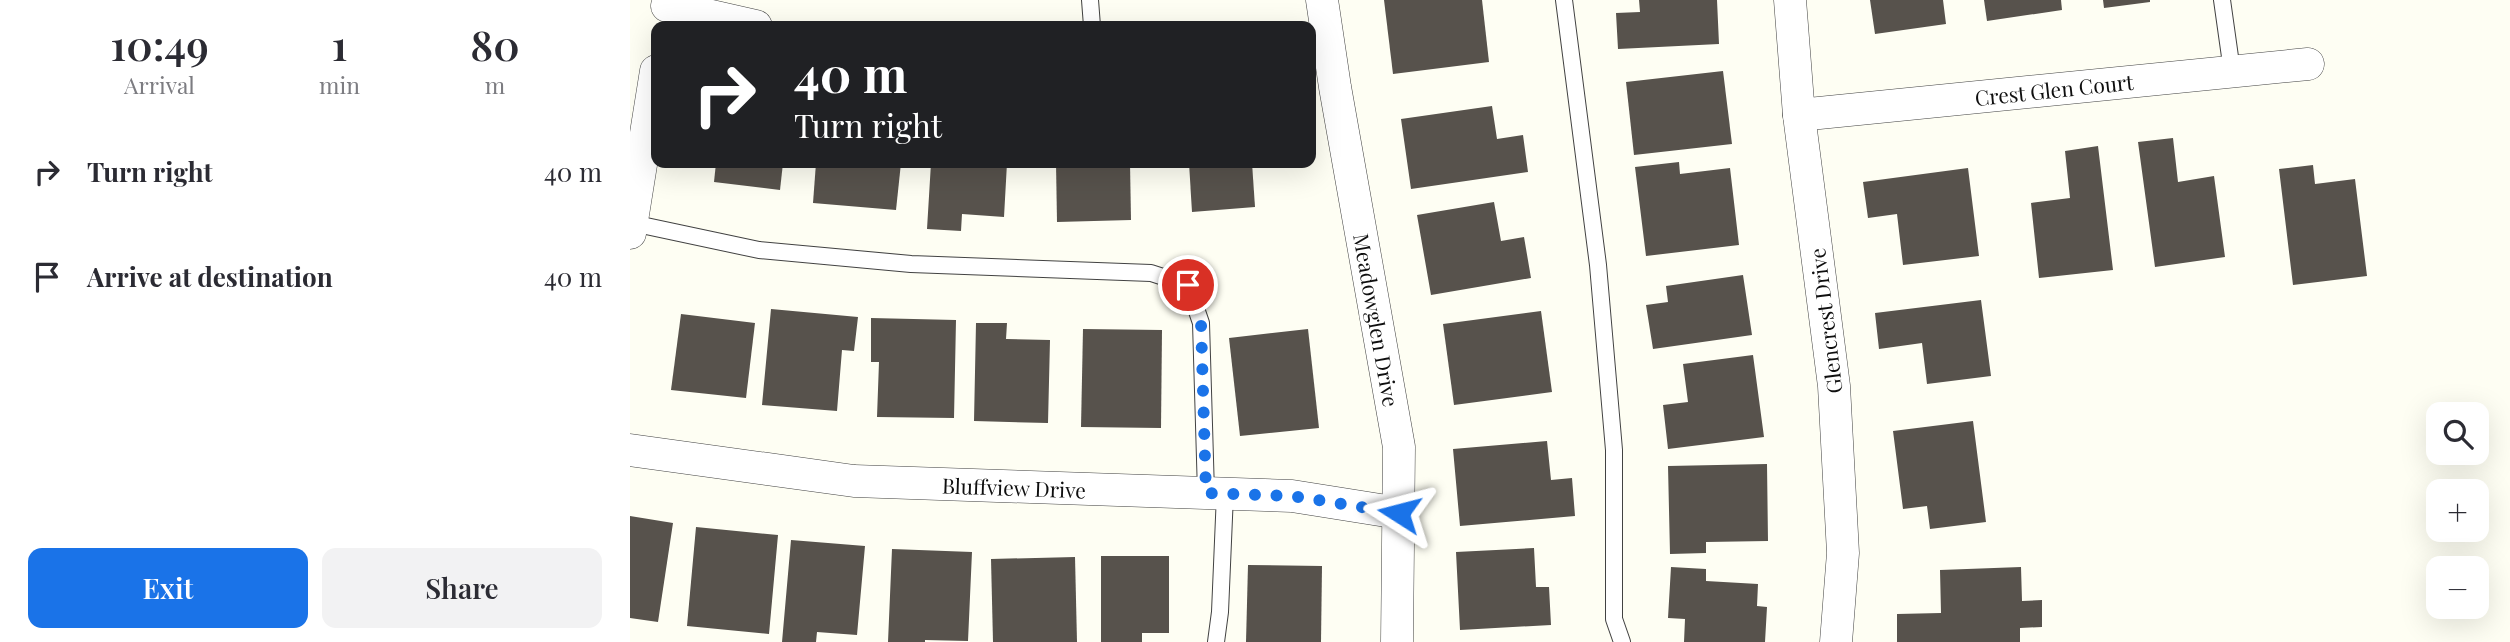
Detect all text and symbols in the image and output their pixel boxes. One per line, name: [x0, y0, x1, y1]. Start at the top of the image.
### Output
text: 10:49: [110, 16, 209, 72]
text: 1: [332, 16, 347, 72]
text: 80: [470, 16, 520, 72]
text: 40 m: [794, 40, 907, 105]
icon: right: [679, 49, 770, 140]
street label: Crest Glen Court: [1973, 67, 2135, 111]
text: Arrival: [124, 69, 195, 100]
text: min: [319, 69, 360, 100]
text: m: [485, 69, 505, 100]
text: Turn right: [794, 103, 942, 146]
icon: right: [28, 153, 66, 191]
text: Turn right: [87, 154, 213, 189]
text: 40 m: [544, 154, 602, 189]
street label: Meadowglen Drive: [1348, 231, 1406, 409]
street label: Glencrest Drive: [1802, 247, 1848, 395]
pin: [1158, 255, 1218, 315]
icon: arrive: [28, 258, 66, 296]
text: Arrive at destination: [87, 259, 333, 294]
text: 40 m: [544, 259, 602, 294]
icon: arrive: [1169, 266, 1207, 304]
map controls: [2426, 402, 2489, 619]
button: search: [2426, 402, 2489, 465]
street label: Bluffview Drive: [942, 470, 1086, 504]
position arrow: [1362, 476, 1436, 550]
button: +: [2426, 479, 2489, 542]
button: Exit: [28, 548, 308, 628]
button: Share: [322, 548, 602, 628]
button: −: [2426, 556, 2489, 619]

